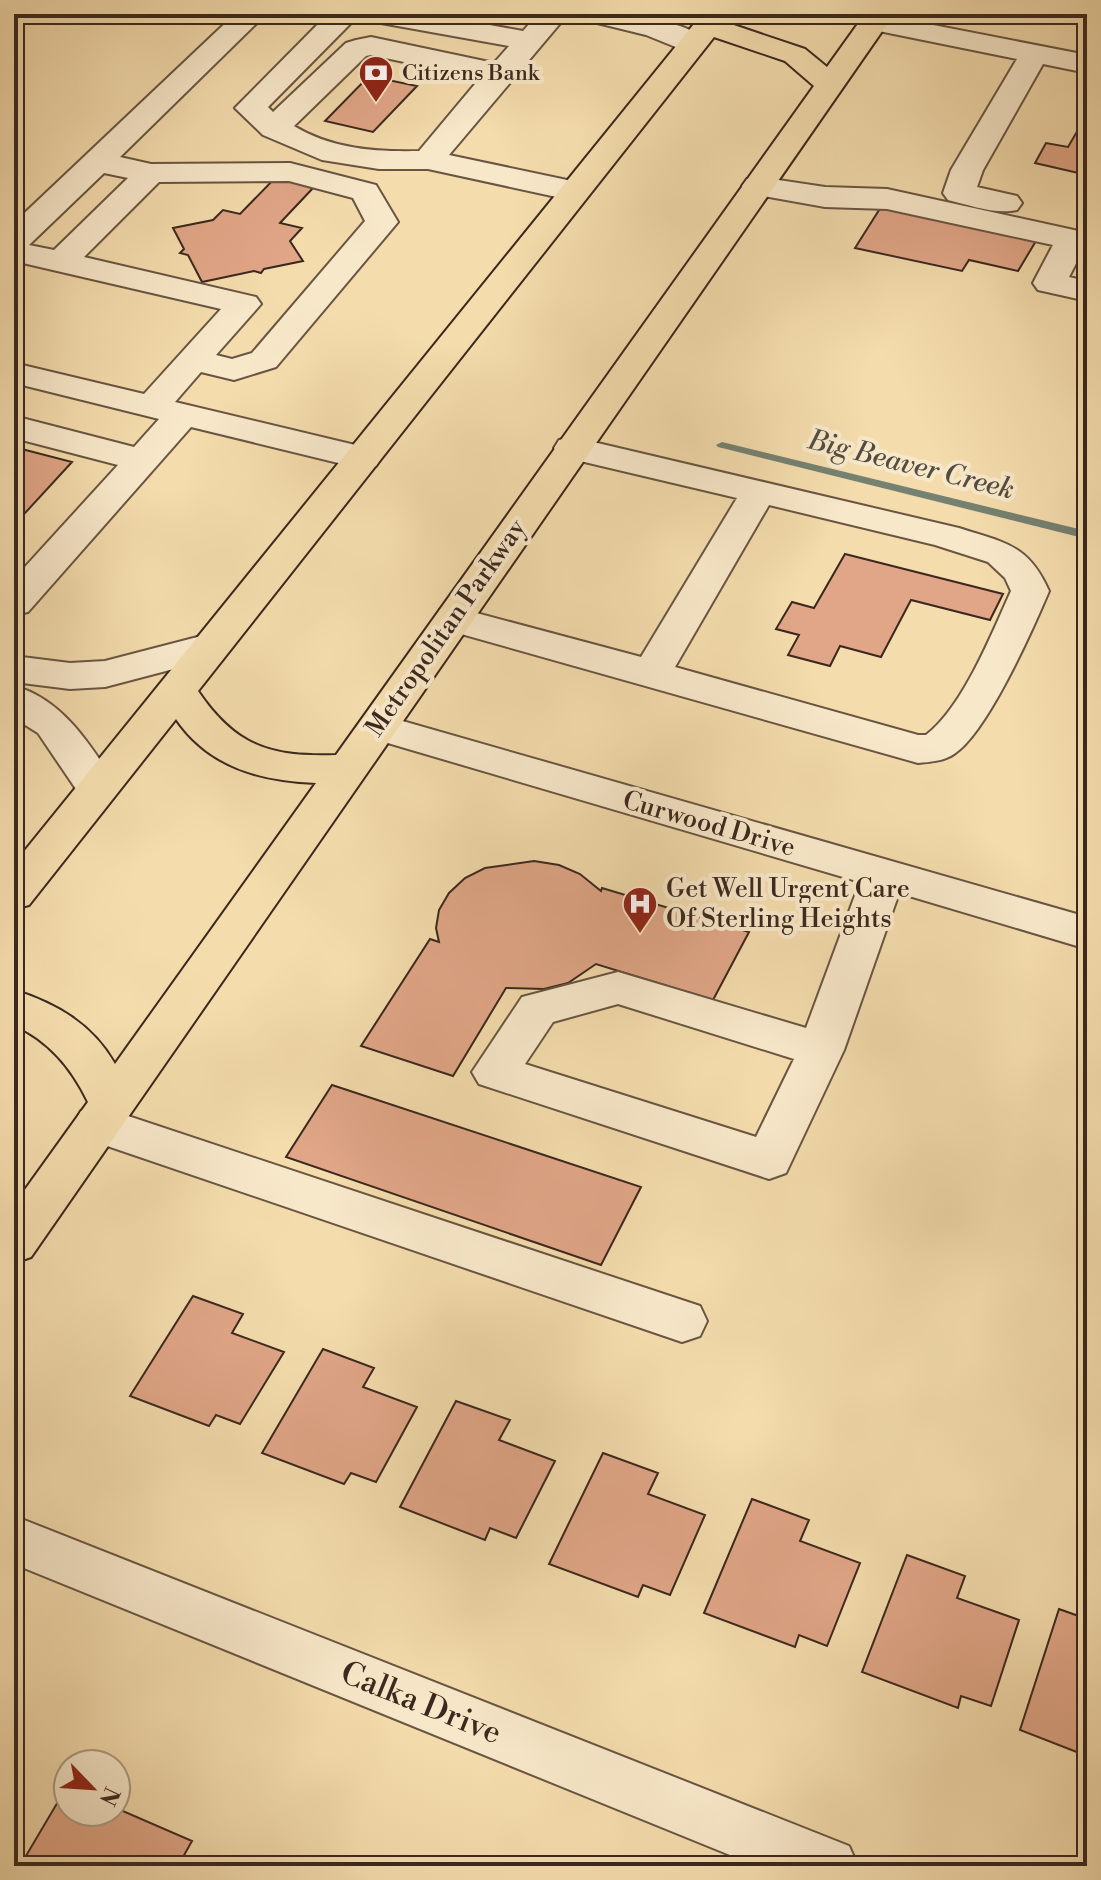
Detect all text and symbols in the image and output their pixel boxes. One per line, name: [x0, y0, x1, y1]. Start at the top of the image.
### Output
bank icon: Citizens Bank: [357, 54, 395, 104]
place label: Citizens Bank: [402, 60, 541, 87]
water label: Big Beaver Creek: [803, 422, 1018, 508]
street label: Metropolitan Parkway: [359, 513, 533, 743]
street label: Curwood Drive: [619, 784, 799, 864]
place label: Get Well Urgent Care Of Sterling Heights: [666, 873, 910, 935]
hospital icon: Get Well Urgent Care Of Sterling Heights: [621, 885, 659, 935]
street label: Calka Drive: [335, 1653, 507, 1753]
north arrow: [52, 1748, 132, 1828]
text: N: [93, 1782, 125, 1810]

